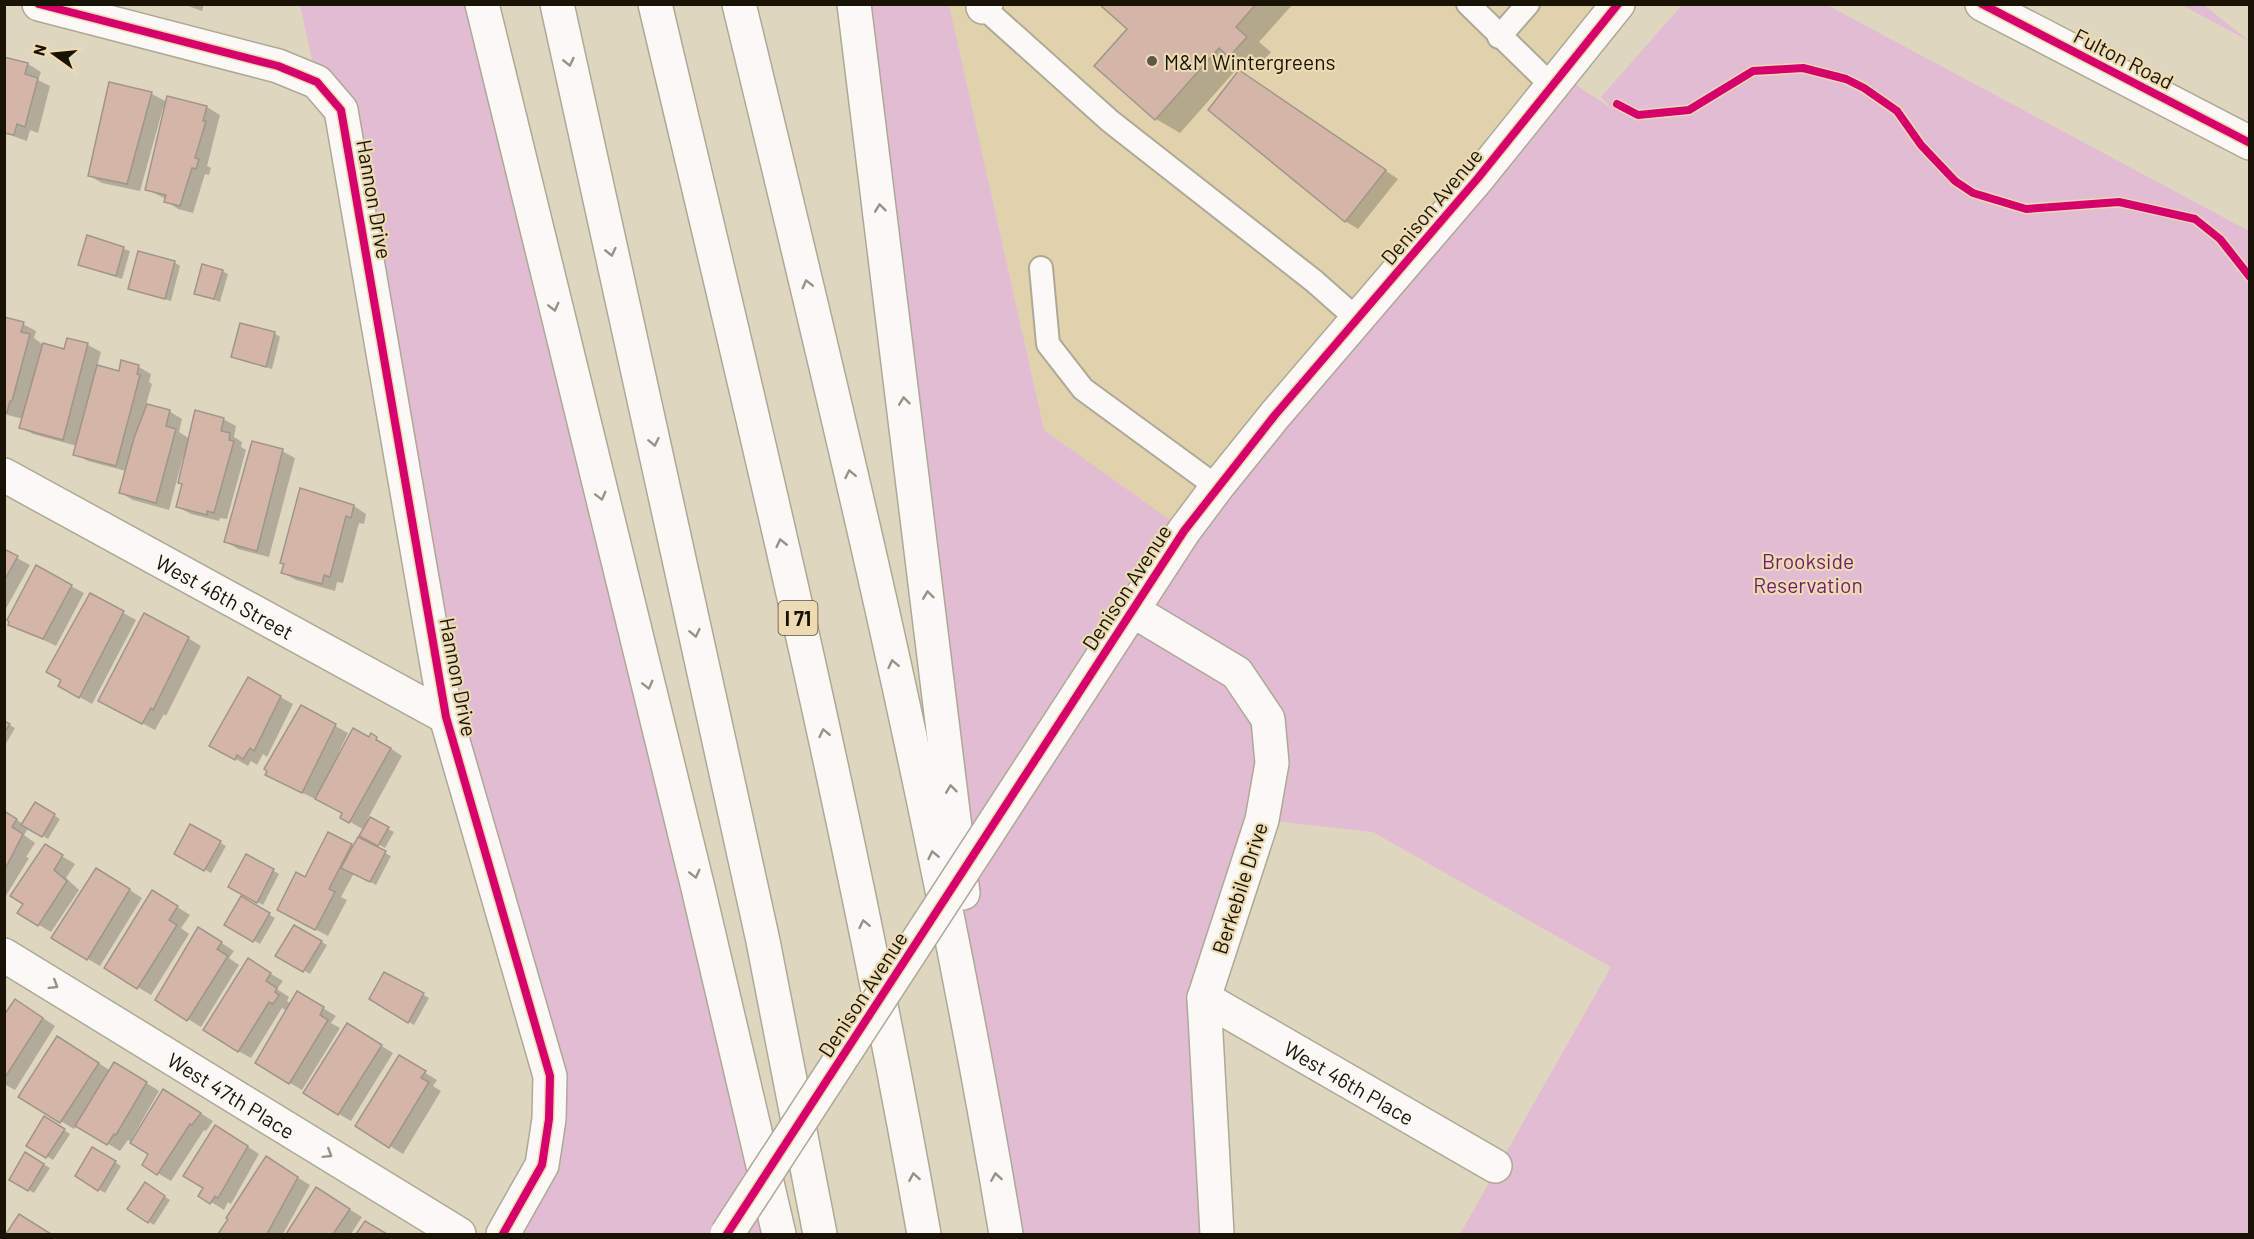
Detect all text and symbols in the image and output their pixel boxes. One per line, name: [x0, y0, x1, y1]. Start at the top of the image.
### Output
street label: Fulton Road: [2070, 22, 2178, 94]
north arrow: [24, 24, 84, 84]
text: N: [28, 42, 50, 58]
place label: M&M Wintergreens: [1164, 49, 1336, 74]
marker: M&M Wintergreens: [1145, 54, 1159, 68]
one-way arrow: [562, 56, 575, 66]
street label: Hannon Drive: [352, 137, 398, 261]
street label: Denison Avenue: [1375, 143, 1487, 269]
one-way arrow: [874, 203, 887, 213]
one-way arrow: [604, 247, 617, 257]
one-way arrow: [801, 279, 814, 289]
one-way arrow: [547, 301, 560, 311]
one-way arrow: [898, 397, 911, 406]
one-way arrow: [646, 437, 659, 447]
one-way arrow: [845, 469, 858, 479]
one-way arrow: [594, 491, 607, 501]
street label: Denison Avenue: [1076, 520, 1176, 654]
one-way arrow: [775, 538, 788, 548]
street label: West 46th Street: [152, 548, 298, 644]
park label: Brookside Reservation: [1753, 548, 1863, 597]
one-way arrow: [922, 590, 934, 600]
road number: I 71: [778, 601, 818, 635]
street label: Hannon Drive: [435, 615, 483, 739]
one-way arrow: [688, 628, 701, 638]
one-way arrow: [887, 659, 900, 669]
one-way arrow: [641, 680, 654, 690]
one-way arrow: [818, 728, 831, 738]
one-way arrow: [945, 784, 958, 793]
street label: Berkebile Drive: [1206, 819, 1272, 957]
one-way arrow: [927, 850, 940, 860]
one-way arrow: [688, 869, 701, 879]
one-way arrow: [859, 919, 872, 929]
street label: Denison Avenue: [812, 927, 912, 1061]
one-way arrow: [48, 978, 58, 990]
street label: West 46th Place: [1280, 1035, 1419, 1129]
street label: West 47th Place: [163, 1046, 300, 1143]
one-way arrow: [322, 1146, 332, 1158]
one-way arrow: [908, 1172, 921, 1182]
one-way arrow: [990, 1172, 1003, 1182]

